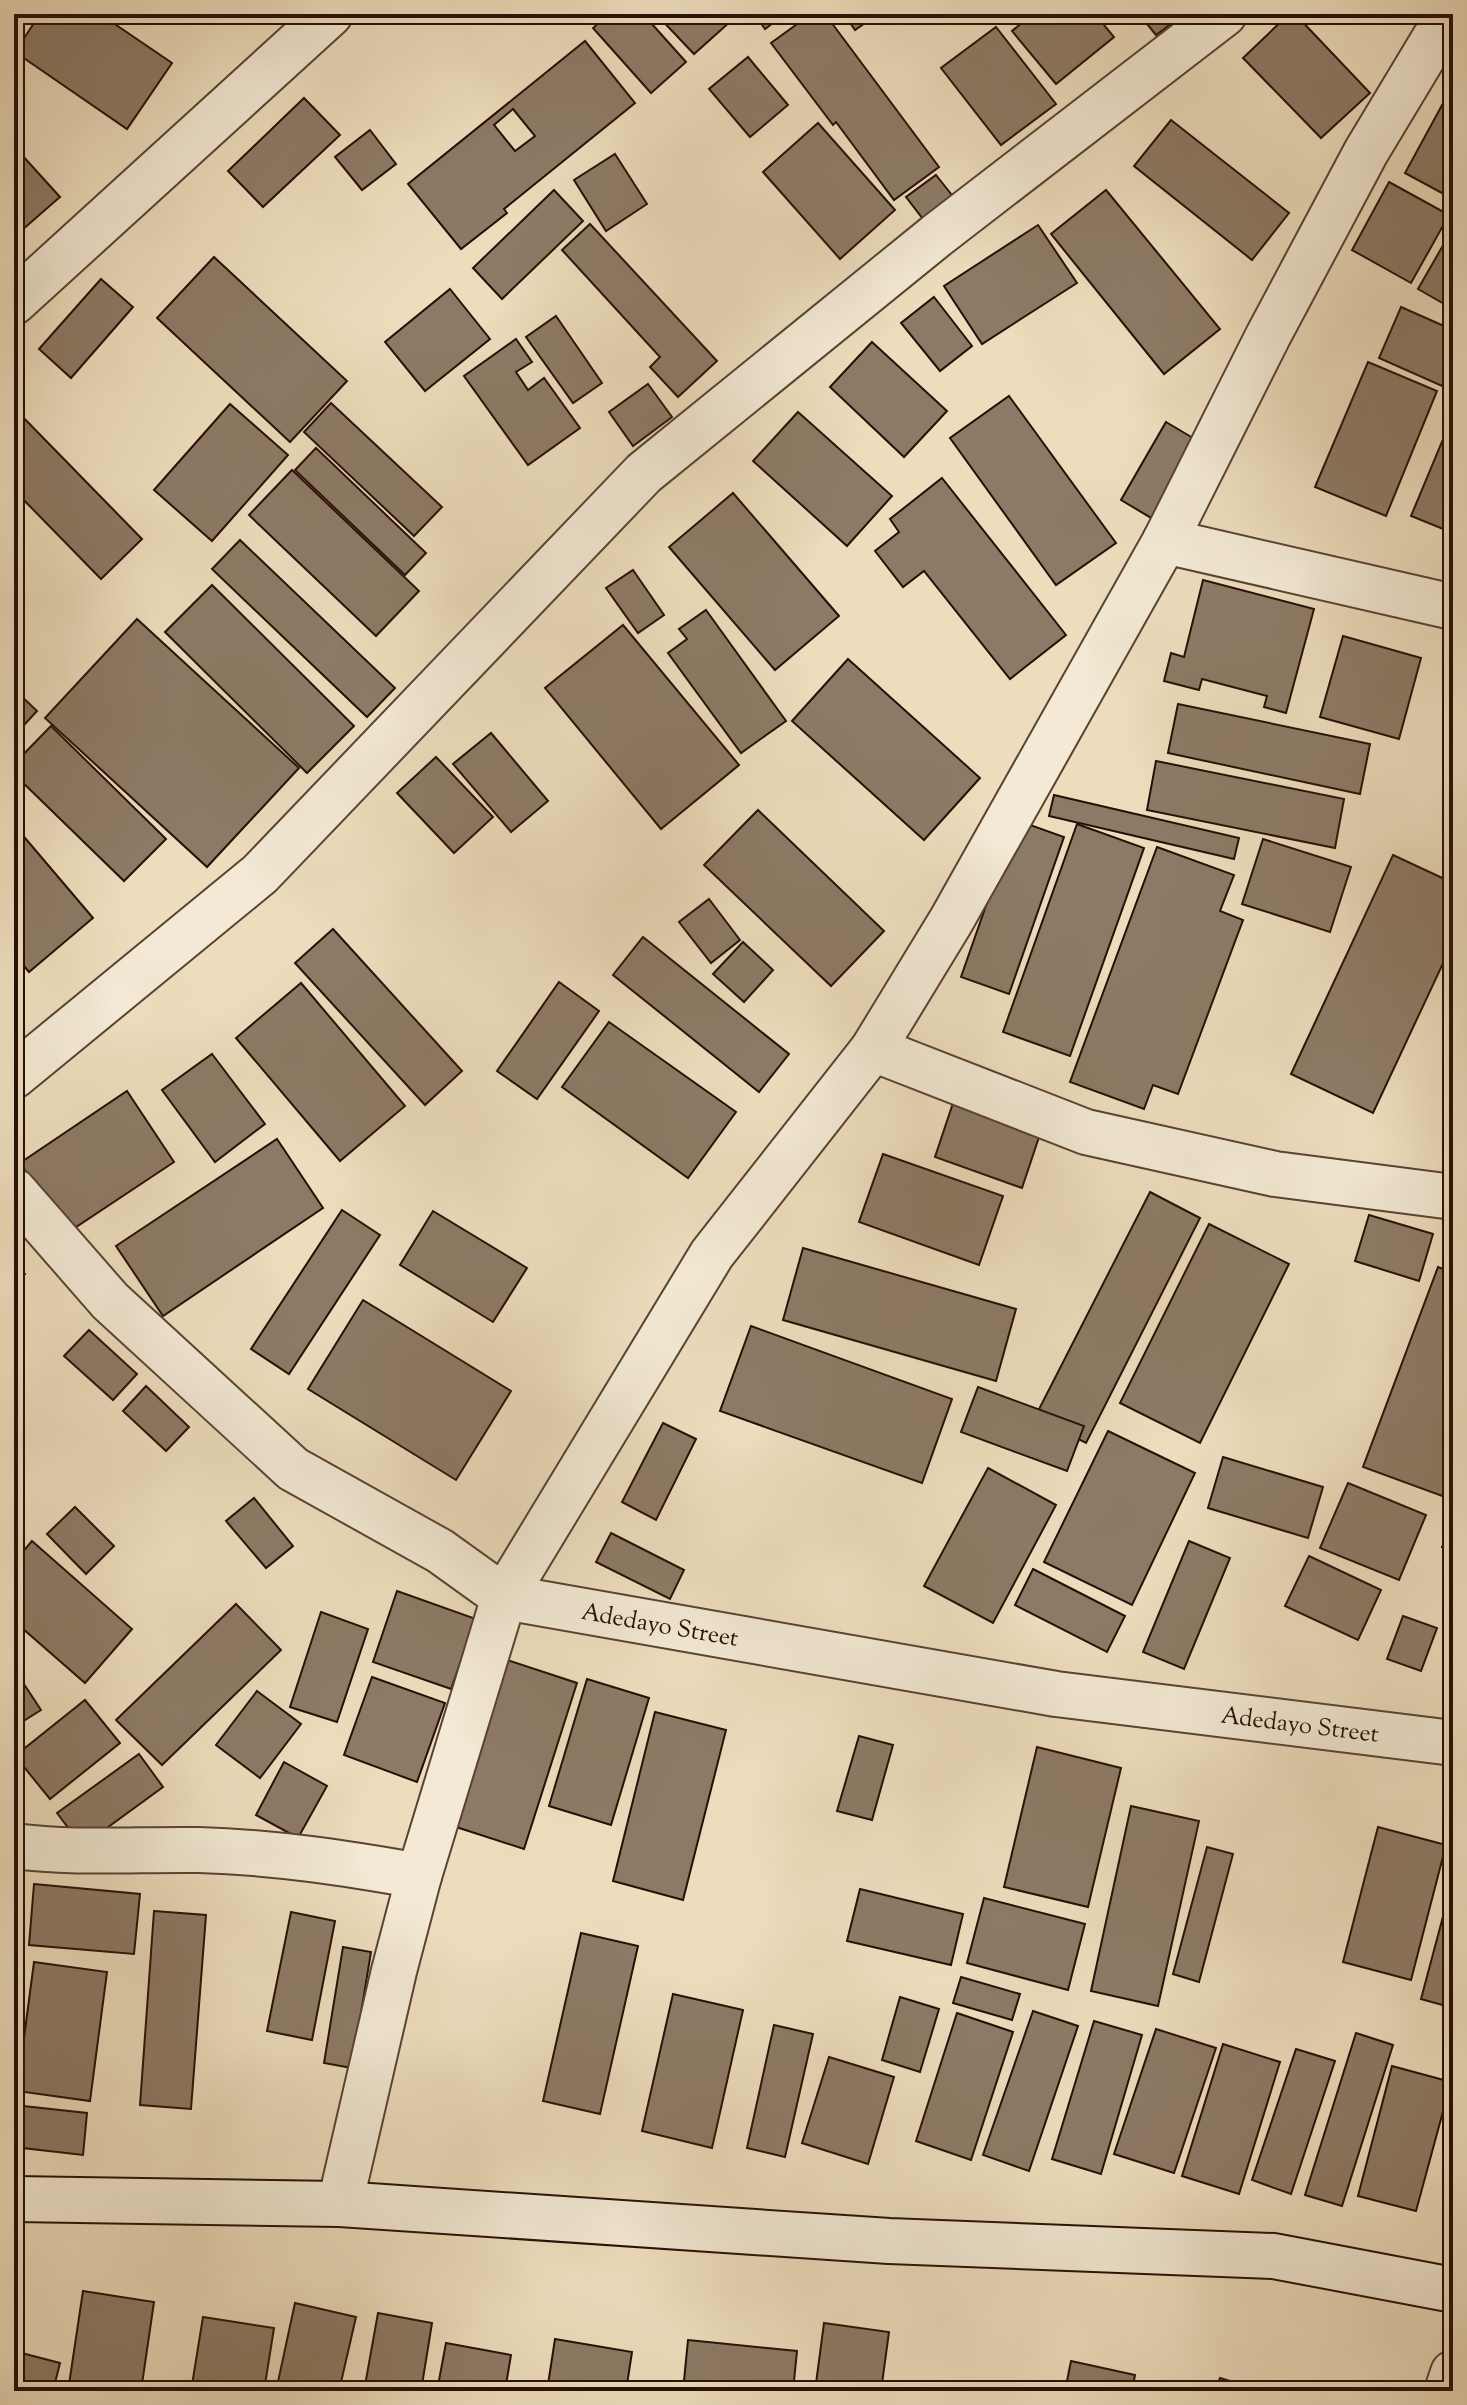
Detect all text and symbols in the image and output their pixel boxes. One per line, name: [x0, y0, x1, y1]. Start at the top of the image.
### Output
street label: Adedayo Street: [579, 1596, 741, 1657]
street label: Adedayo Street: [1219, 1700, 1381, 1753]

